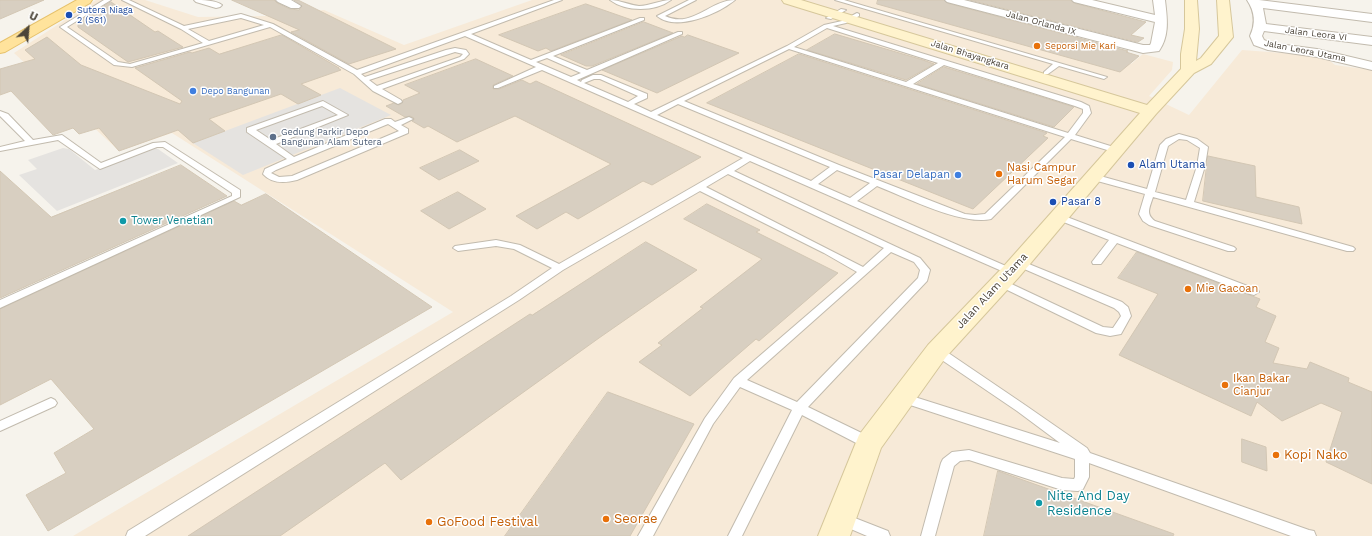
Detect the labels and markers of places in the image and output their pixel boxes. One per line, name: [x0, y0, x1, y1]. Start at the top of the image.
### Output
place label: Sutera Niaga 2 (S61): [77, 5, 133, 26]
marker: Sutera Niaga 2 (S61): [64, 10, 74, 20]
marker: Seporsi Mie Kari: [1032, 41, 1042, 51]
place label: Seporsi Mie Kari: [1045, 41, 1116, 51]
marker: Depo Bangunan: [188, 86, 198, 96]
place label: Depo Bangunan: [201, 86, 270, 96]
place label: Gedung Parkir Depo Bangunan Alam Sutera: [281, 127, 382, 148]
marker: Gedung Parkir Depo Bangunan Alam Sutera: [268, 132, 278, 142]
place label: Alam Utama: [1139, 158, 1205, 172]
marker: Alam Utama: [1126, 160, 1136, 170]
place label: Nasi Campur Harum Segar: [1007, 161, 1077, 187]
place label: Pasar Delapan: [873, 168, 950, 182]
marker: Nasi Campur Harum Segar: [994, 169, 1004, 179]
marker: Pasar Delapan: [953, 170, 963, 180]
place label: Pasar 8: [1061, 195, 1101, 209]
marker: Pasar 8: [1048, 197, 1058, 207]
place label: Tower Venetian: [131, 214, 213, 228]
marker: Tower Venetian: [118, 216, 128, 226]
place label: Mie Gacoan: [1196, 282, 1258, 296]
marker: Mie Gacoan: [1183, 284, 1193, 294]
place label: Ikan Bakar Cianjur: [1233, 372, 1289, 398]
marker: Ikan Bakar Cianjur: [1220, 380, 1230, 390]
place label: Kopi Nako: [1284, 447, 1348, 463]
marker: Kopi Nako: [1271, 450, 1281, 460]
place label: Nite And Day Residence: [1047, 488, 1130, 519]
marker: Nite And Day Residence: [1034, 498, 1044, 508]
place label: Seorae: [614, 511, 658, 527]
place label: GoFood Festival: [437, 514, 538, 530]
marker: Seorae: [601, 514, 611, 524]
marker: GoFood Festival: [424, 517, 434, 527]

